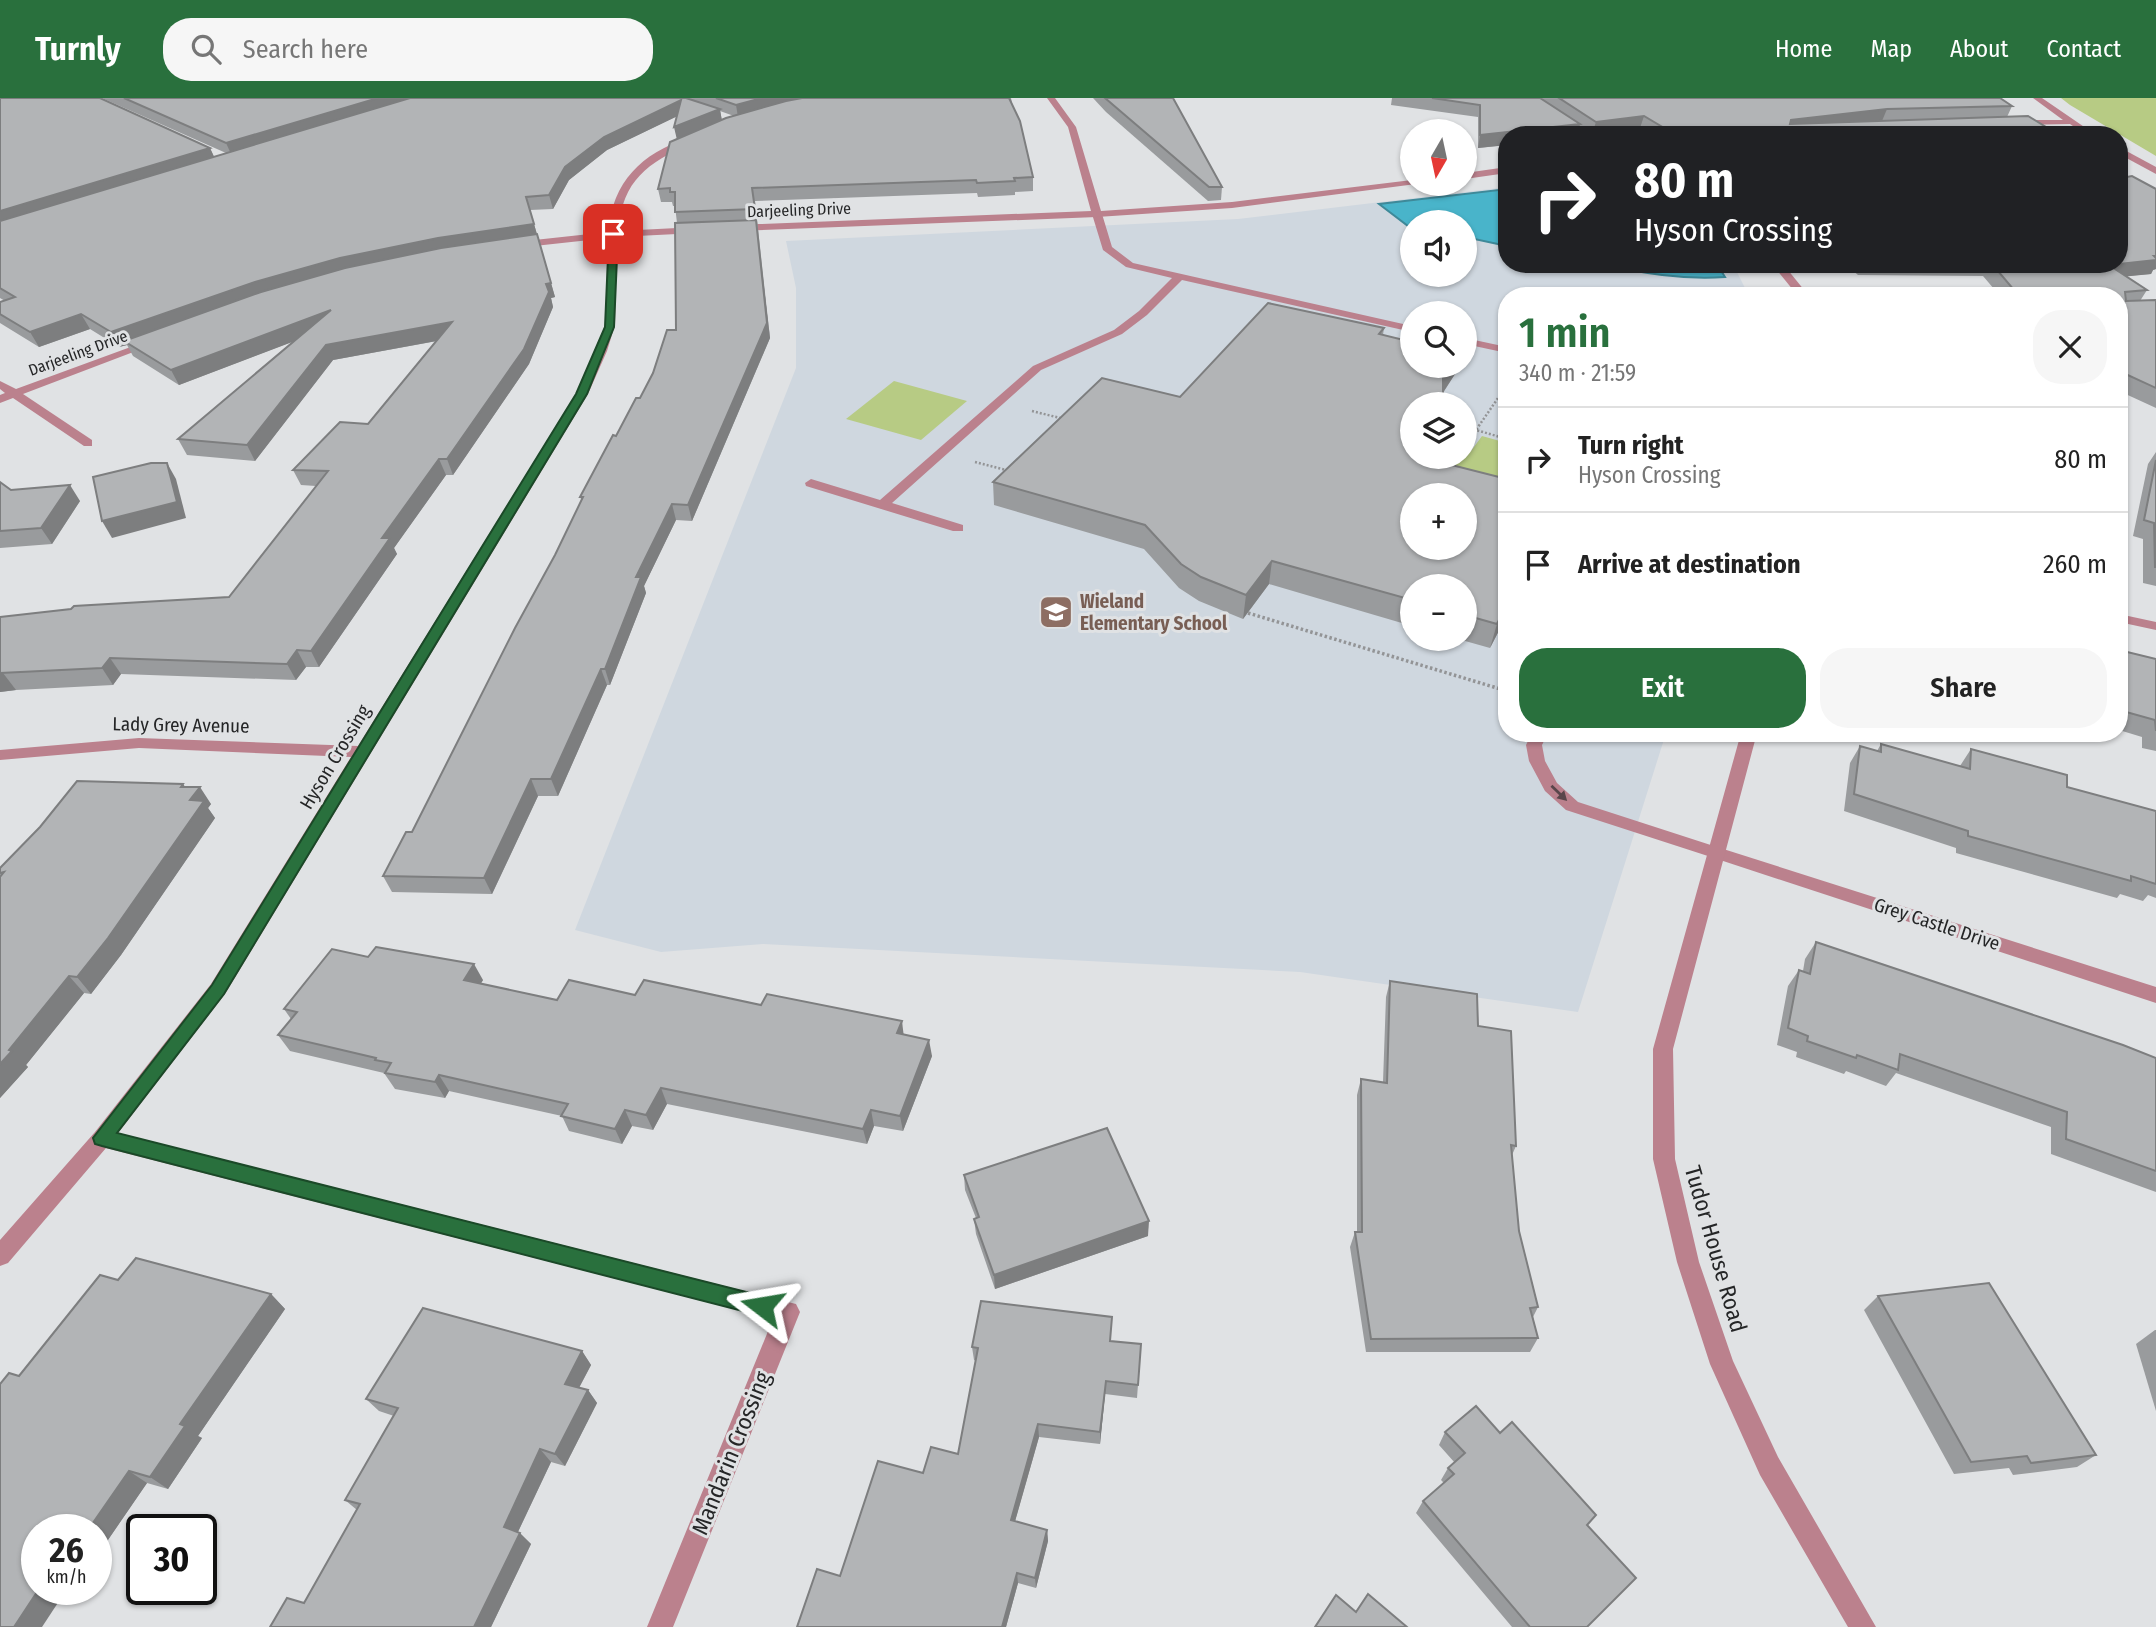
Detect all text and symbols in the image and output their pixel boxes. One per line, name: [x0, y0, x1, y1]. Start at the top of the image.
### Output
search box: [163, 18, 653, 81]
text: Turnly: [35, 29, 121, 69]
icon: search: [187, 30, 225, 68]
text: Search here: [243, 34, 368, 65]
text: Home: [1775, 35, 1832, 63]
text: Map: [1870, 35, 1912, 63]
text: About: [1950, 35, 2008, 63]
text: Contact: [2046, 35, 2121, 63]
north arrow: [1400, 119, 1477, 196]
map controls: [1400, 119, 1477, 651]
text: 80 m: [1634, 151, 1734, 210]
icon: right: [1519, 154, 1610, 245]
street label: Darjeeling Drive: [747, 199, 851, 221]
pin: [583, 204, 643, 264]
button: sound: [1400, 210, 1477, 287]
text: Hyson Crossing: [1634, 211, 1832, 249]
icon: arrive: [594, 215, 632, 253]
button: search: [1400, 301, 1477, 378]
text: 1 min: [1519, 308, 1610, 358]
button: close: [2033, 310, 2107, 384]
street label: Darjeeling Drive: [26, 326, 130, 380]
text: 340 m · 21:59: [1519, 359, 1636, 387]
button: layers: [1400, 392, 1477, 469]
text: Turn right: [1578, 430, 1684, 461]
icon: right: [1519, 441, 1557, 479]
text: 80 m: [2054, 444, 2107, 475]
text: Hyson Crossing: [1578, 461, 1720, 489]
button: +: [1400, 483, 1477, 560]
icon: arrive: [1519, 546, 1557, 584]
text: Arrive at destination: [1578, 549, 1801, 580]
text: 260 m: [2043, 549, 2107, 580]
button: −: [1400, 574, 1477, 651]
place label: Wieland Elementary School: [1080, 590, 1228, 635]
school or university icon: Wieland Elementary School: [1037, 593, 1075, 631]
button: Exit: [1519, 648, 1806, 728]
button: Share: [1820, 648, 2107, 728]
street label: Hyson Crossing: [295, 701, 375, 813]
street label: Lady Grey Avenue: [112, 712, 250, 738]
one-way arrow: [1550, 785, 1567, 802]
street label: Grey Castle Drive: [1871, 893, 2003, 955]
street label: Tudor House Road: [1679, 1162, 1753, 1336]
position arrow: [725, 1269, 799, 1343]
street label: Mandarin Crossing: [685, 1367, 777, 1539]
speed limit sign: 30: [126, 1514, 217, 1605]
text: 26: [49, 1529, 84, 1571]
text: km/h: [46, 1566, 87, 1588]

